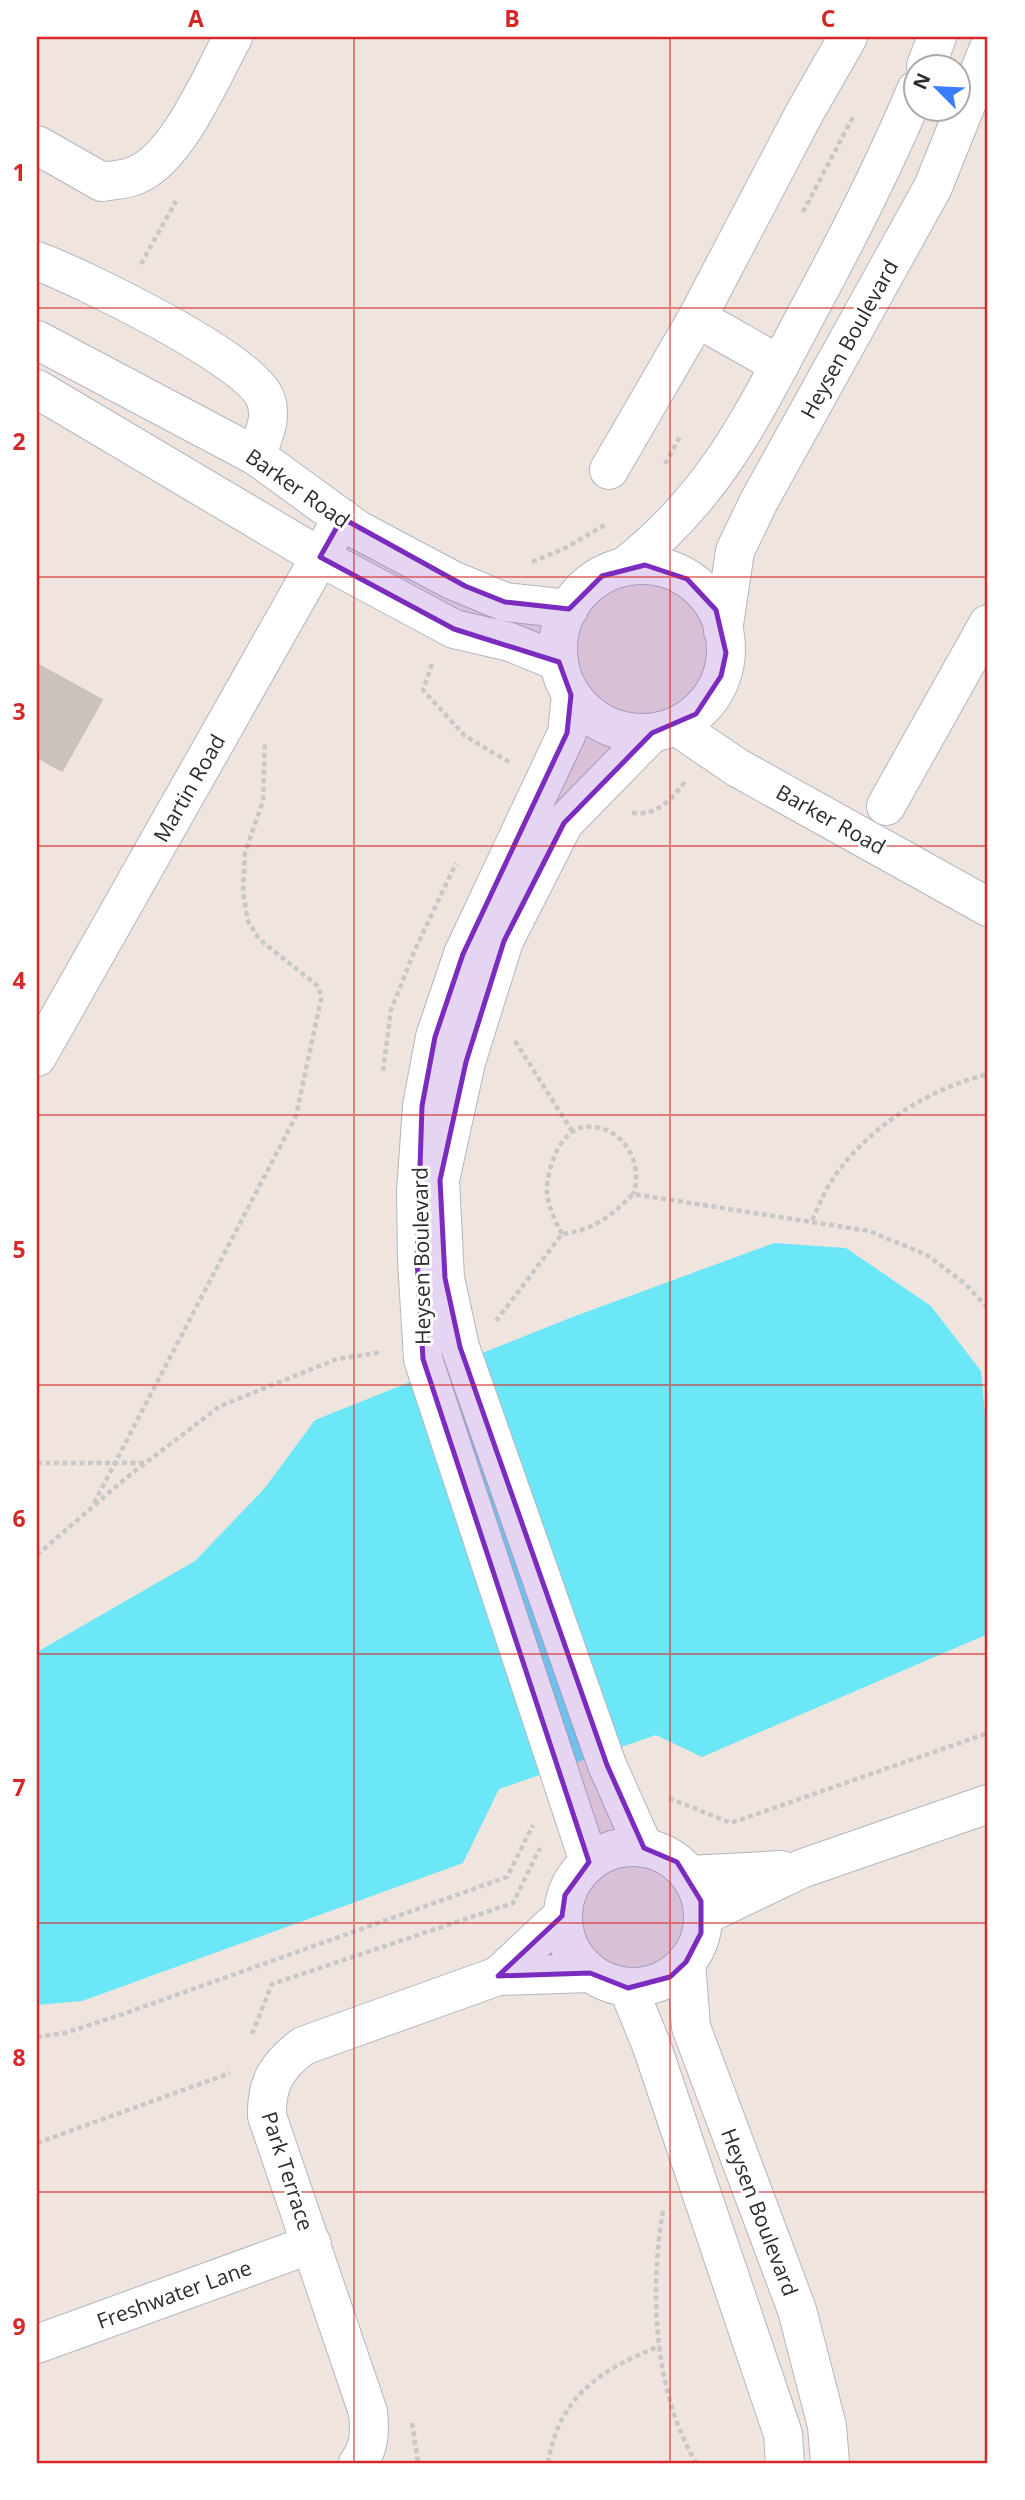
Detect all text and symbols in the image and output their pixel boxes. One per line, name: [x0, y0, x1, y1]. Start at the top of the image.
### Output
text: A: [188, 2, 204, 34]
text: B: [504, 2, 520, 34]
text: C: [821, 2, 835, 34]
north arrow: [902, 52, 972, 122]
text: N: [906, 69, 936, 93]
text: 1: [12, 156, 26, 188]
street label: Heysen Boulevard: [794, 255, 904, 423]
text: 2: [12, 425, 26, 457]
street label: Barker Road: [240, 442, 356, 534]
text: 3: [12, 695, 26, 727]
street label: Martin Road: [147, 729, 231, 847]
street label: Barker Road: [771, 777, 891, 861]
text: 4: [12, 964, 26, 996]
street label: Heysen Boulevard: [405, 1167, 437, 1345]
text: 5: [12, 1233, 26, 1265]
text: 6: [12, 1502, 26, 1534]
text: 7: [12, 1771, 26, 1803]
text: 8: [12, 2041, 26, 2073]
street label: Park Terrace: [256, 2108, 320, 2234]
street label: Heysen Boulevard: [715, 2124, 805, 2300]
street label: Freshwater Lane: [93, 2253, 255, 2335]
text: 9: [12, 2310, 26, 2342]

